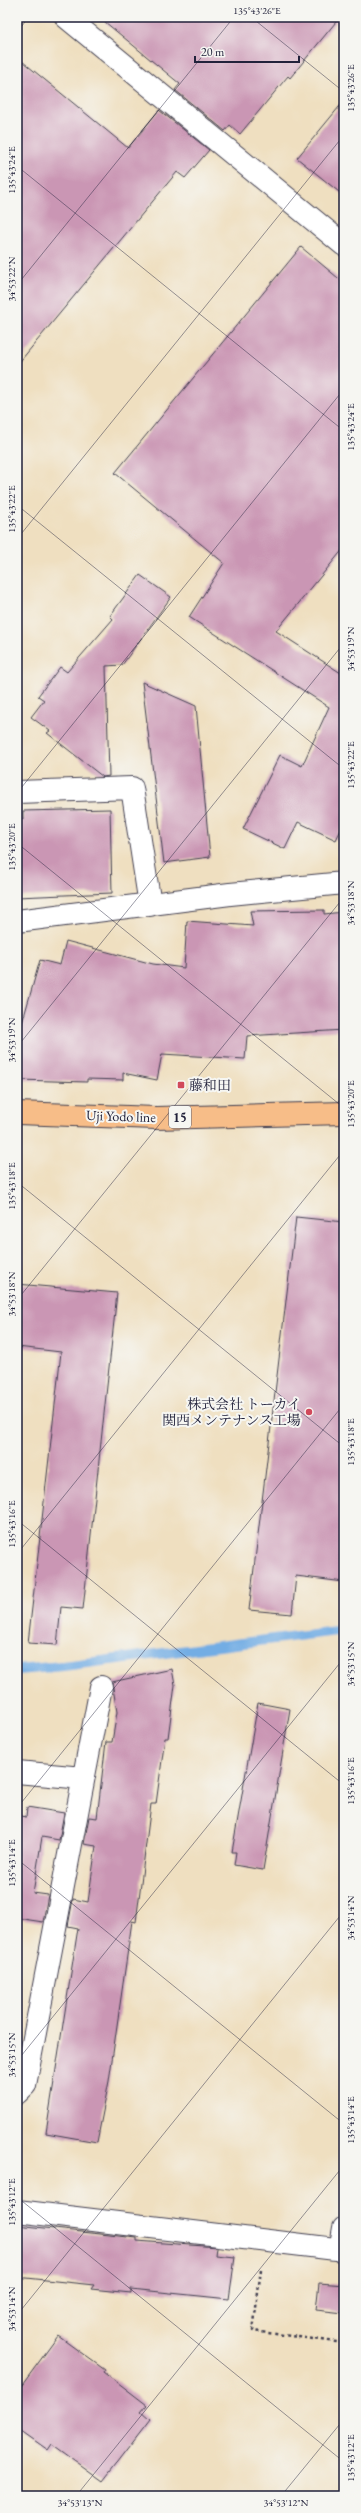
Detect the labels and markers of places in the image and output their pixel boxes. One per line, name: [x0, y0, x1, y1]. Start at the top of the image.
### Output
place label: 藤和田: [189, 1076, 231, 1094]
marker: 藤和田: [176, 1080, 186, 1090]
place label: 株式会社 トーカイ 関西メンテナンス工場: [162, 1395, 301, 1429]
marker: 株式会社 トーカイ 関西メンテナンス工場: [304, 1407, 314, 1417]

